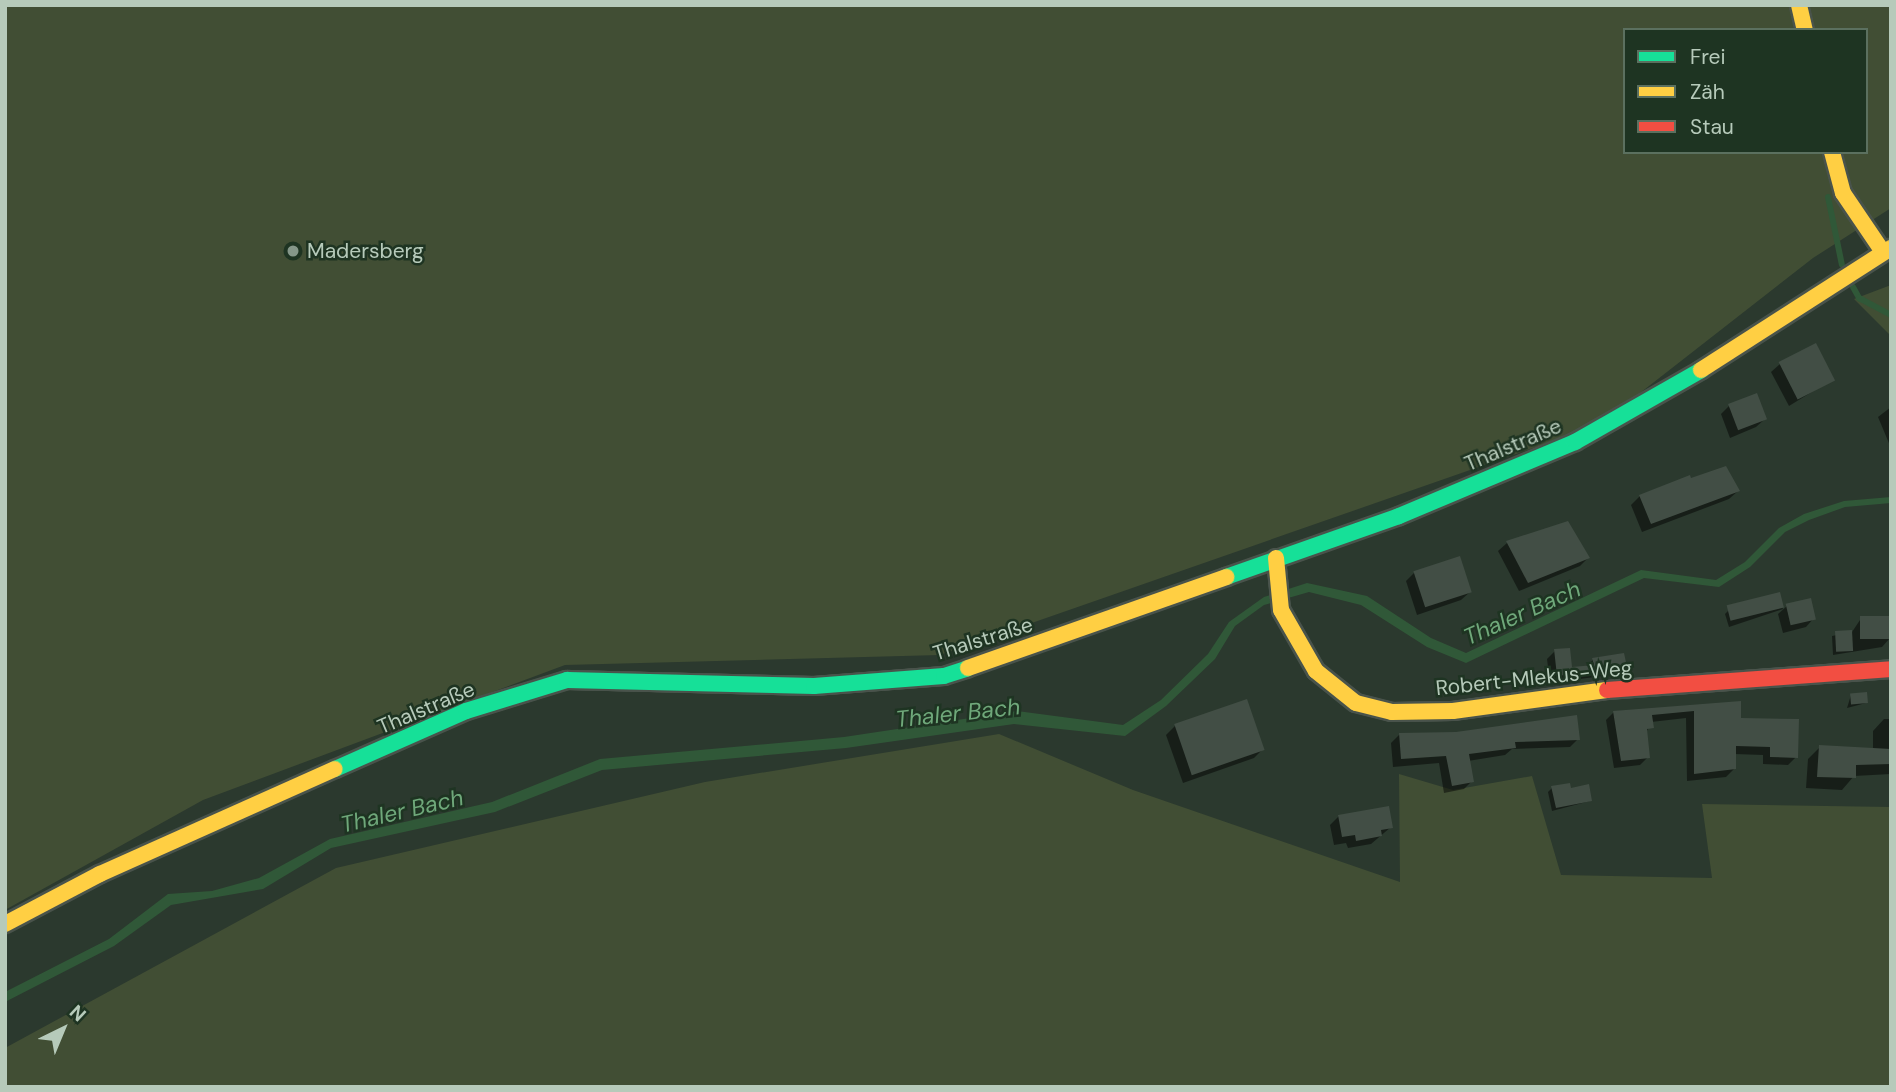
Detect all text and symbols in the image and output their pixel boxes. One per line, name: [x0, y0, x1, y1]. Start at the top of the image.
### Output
legend: [1623, 28, 1868, 154]
text: Frei: [1690, 43, 1726, 71]
text: Zäh: [1690, 78, 1725, 106]
text: Stau: [1690, 113, 1734, 141]
place label: Madersberg: [307, 238, 424, 264]
marker: Madersberg: [285, 243, 301, 259]
street label: Thalstraße: [1461, 413, 1565, 477]
water label: Thaler Bach: [1459, 575, 1585, 651]
street label: Thalstraße: [930, 612, 1036, 666]
street label: Robert-Mlekus-Weg: [1434, 655, 1634, 701]
street label: Thalstraße: [374, 676, 478, 740]
water label: Thaler Bach: [894, 693, 1022, 733]
water label: Thaler Bach: [338, 783, 466, 839]
north arrow: [28, 994, 98, 1064]
text: N: [64, 999, 91, 1027]

